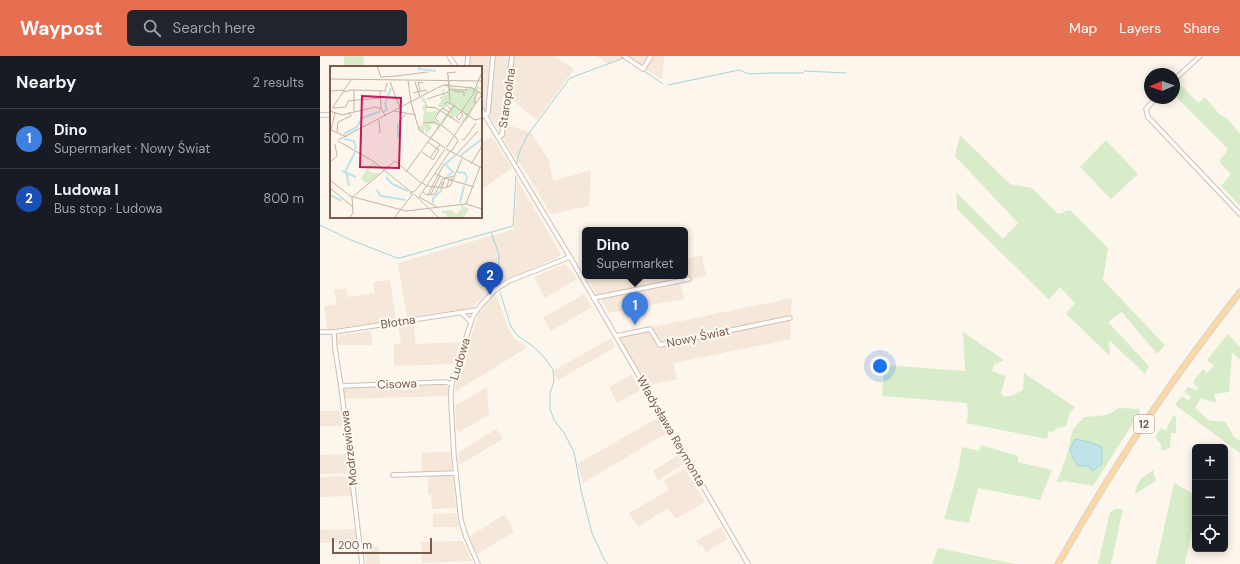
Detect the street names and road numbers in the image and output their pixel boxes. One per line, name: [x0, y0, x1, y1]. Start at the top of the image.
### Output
street label: Staropolna: [495, 67, 519, 129]
street label: Błotna: [379, 311, 417, 333]
street label: Nowy Świat: [665, 322, 731, 352]
street label: Ludowa: [446, 336, 474, 382]
street label: Władysława Reymonta: [633, 373, 709, 489]
street label: Cisowa: [377, 375, 417, 393]
street label: Modrzewiowa: [336, 409, 362, 487]
road number: 12: [1134, 415, 1154, 433]

